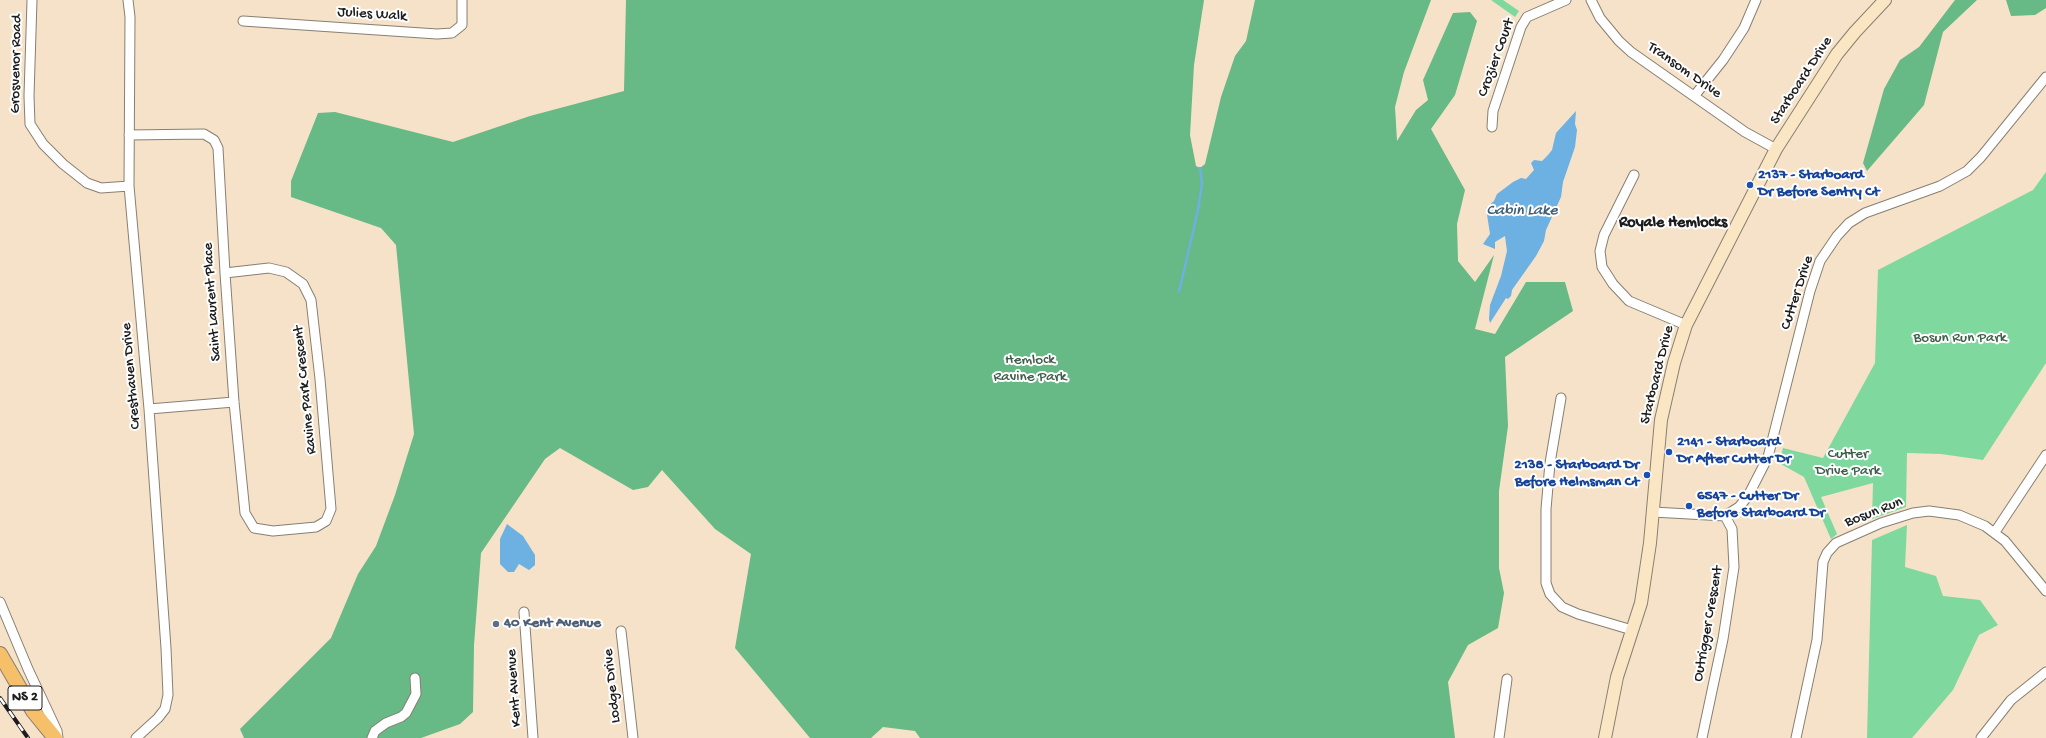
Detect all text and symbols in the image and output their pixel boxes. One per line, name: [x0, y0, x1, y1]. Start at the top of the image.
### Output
street label: Julies Walk: [337, 4, 407, 26]
street label: Grosvenor Road: [7, 14, 27, 114]
street label: Crozier Court: [1475, 16, 1519, 100]
street label: Starboard Drive: [1767, 34, 1837, 128]
street label: Transom Drive: [1643, 39, 1725, 103]
place label: 2137 - Starboard Dr Before Sentry Ct: [1758, 167, 1879, 202]
marker: 2137 - Starboard Dr Before Sentry Ct: [1745, 180, 1755, 190]
water label: Cabin Lake: [1487, 202, 1557, 222]
district label: Royale Hemlocks: [1619, 214, 1727, 234]
street label: Saint Laurent Place: [200, 242, 226, 362]
street label: Cutter Drive: [1778, 254, 1818, 332]
street label: Cresthaven Drive: [118, 322, 146, 430]
street label: Starboard Drive: [1637, 324, 1679, 426]
street label: Ravine Park Crescent: [290, 325, 322, 455]
park label: Bosun Run Park: [1914, 330, 2006, 348]
park label: Hemlock Ravine Park: [993, 352, 1067, 387]
place label: 2141 - Starboard Dr After Cutter Dr: [1677, 434, 1791, 469]
park label: Cutter Drive Park: [1816, 446, 1880, 481]
marker: 2141 - Starboard Dr After Cutter Dr: [1664, 447, 1674, 457]
place label: 2138 - Starboard Dr Before Helmsman Ct: [1514, 457, 1639, 492]
marker: 2138 - Starboard Dr Before Helmsman Ct: [1642, 470, 1652, 480]
place label: 6547 - Cutter Dr Before Starboard Dr: [1697, 488, 1825, 523]
street label: Bosun Run: [1842, 494, 1906, 532]
marker: 6547 - Cutter Dr Before Starboard Dr: [1684, 501, 1694, 511]
street label: Outrigger Crescent: [1690, 565, 1728, 683]
place label: 40 Kent Avenue: [504, 615, 601, 633]
marker: 40 Kent Avenue: [491, 619, 501, 629]
street label: Lodge Drive: [600, 648, 626, 724]
street label: Kent Avenue: [503, 649, 527, 727]
road number: NS 2: [8, 686, 42, 710]

